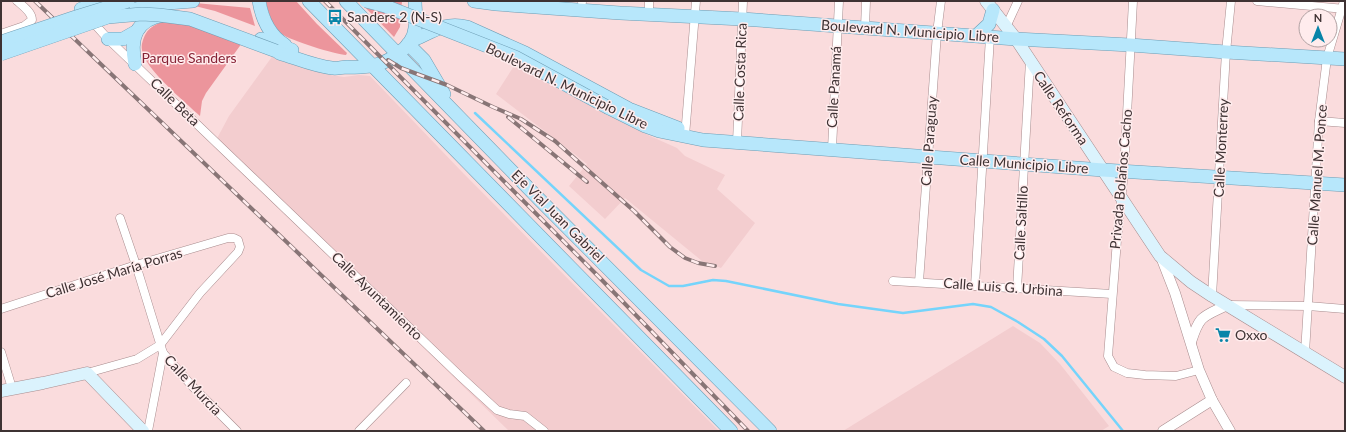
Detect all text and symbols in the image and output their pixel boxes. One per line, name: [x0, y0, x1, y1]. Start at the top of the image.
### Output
bus stop icon: Sanders 2 (N-S): [326, 8, 344, 26]
place label: Sanders 2 (N-S): [347, 8, 442, 25]
north arrow: [1298, 8, 1338, 48]
text: N: [1314, 11, 1322, 24]
street label: Boulevard N. Municipio Libre: [821, 16, 1000, 45]
street label: Calle Costa Rica: [729, 23, 750, 121]
street label: Boulevard N. Municipio Libre: [483, 39, 651, 132]
street label: Calle Panamá: [823, 45, 844, 129]
park label: Parque Sanders: [141, 49, 237, 66]
street label: Calle Reforma: [1030, 67, 1092, 148]
street label: Calle Beta: [147, 74, 204, 129]
street label: Calle Paraguay: [917, 95, 940, 186]
street label: Calle Monterrey: [1209, 97, 1232, 198]
street label: Calle Manuel M. Ponce: [1303, 104, 1330, 246]
street label: Privada Bolaños Cacho: [1106, 108, 1135, 250]
street label: Calle Municipio Libre: [959, 151, 1089, 176]
street label: Eje Vial Juan Gabriel: [508, 166, 608, 266]
street label: Calle Saltillo: [1010, 185, 1031, 261]
street label: Calle José María Porras: [43, 244, 184, 301]
street label: Calle Ayuntamiento: [328, 248, 426, 343]
street label: Calle Luis G. Urbina: [943, 274, 1063, 299]
supermarket icon: Oxxo: [1214, 326, 1232, 344]
place label: Oxxo: [1235, 326, 1268, 343]
street label: Calle Murcia: [161, 351, 226, 418]

